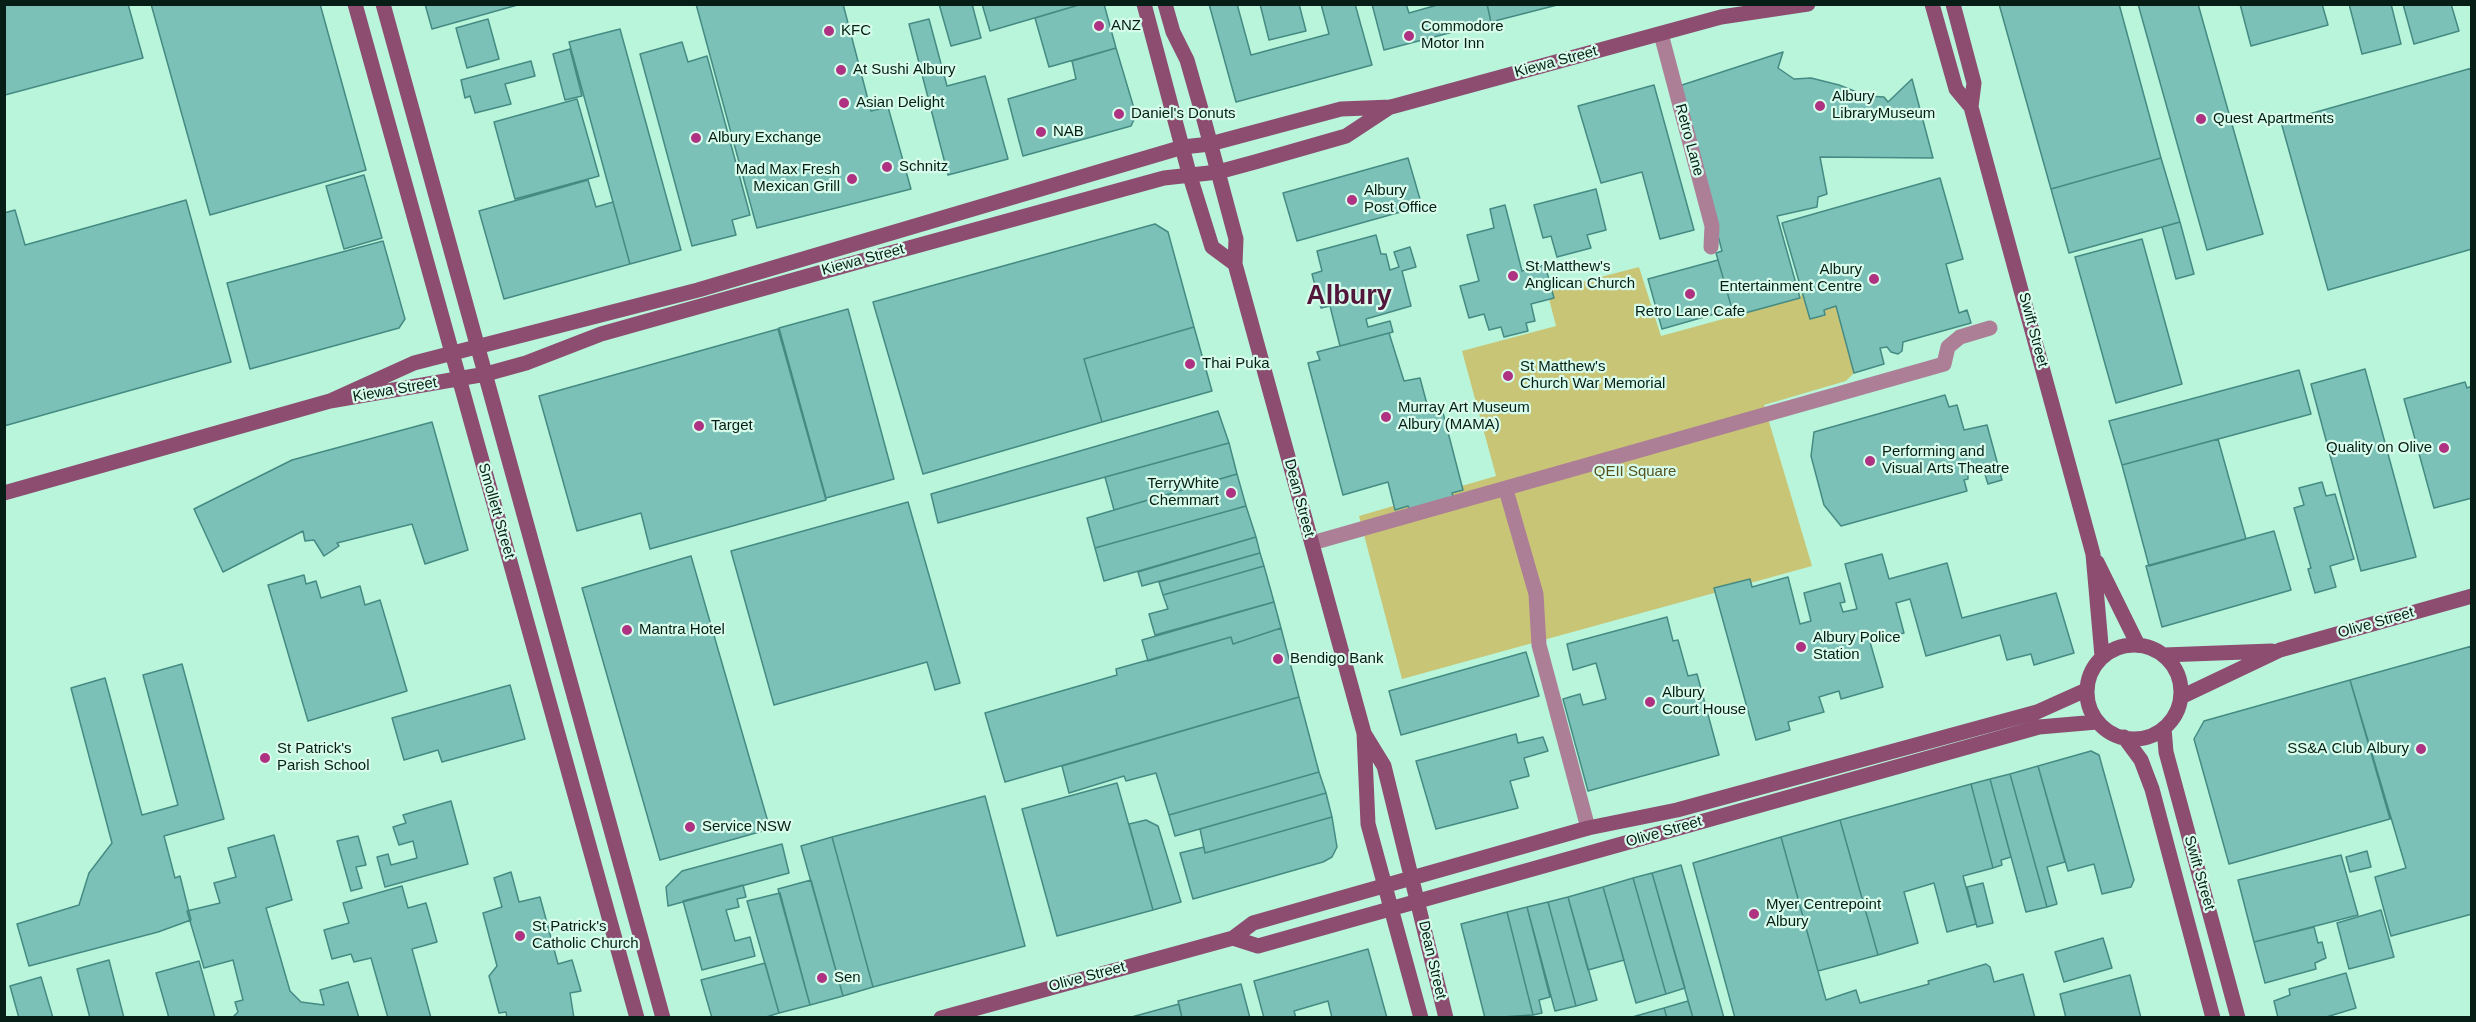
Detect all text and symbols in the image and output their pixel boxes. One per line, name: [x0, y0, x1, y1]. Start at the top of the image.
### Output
place label: ANZ: [1111, 17, 1141, 35]
place label: Commodore Motor Inn: [1421, 18, 1504, 53]
marker: ANZ: [1092, 19, 1106, 33]
place label: KFC: [841, 22, 871, 40]
marker: KFC: [822, 24, 836, 38]
marker: Commodore Motor Inn: [1402, 29, 1416, 43]
street label: Kiewa Street: [1513, 42, 1599, 82]
place label: At Sushi Albury: [853, 61, 956, 79]
marker: At Sushi Albury: [834, 63, 848, 77]
place label: Albury LibraryMuseum: [1832, 88, 1935, 123]
place label: Asian Delight: [856, 94, 944, 112]
marker: Asian Delight: [837, 96, 851, 110]
marker: Albury LibraryMuseum: [1813, 99, 1827, 113]
street label: Retro Lane: [1671, 102, 1707, 178]
place label: Daniel's Donuts: [1131, 105, 1236, 123]
marker: Daniel's Donuts: [1112, 107, 1126, 121]
place label: Quest Apartments: [2213, 110, 2334, 128]
marker: Quest Apartments: [2194, 112, 2208, 126]
place label: NAB: [1053, 123, 1084, 141]
marker: NAB: [1034, 125, 1048, 139]
place label: Albury Exchange: [708, 129, 821, 147]
marker: Albury Exchange: [689, 131, 703, 145]
place label: Schnitz: [899, 158, 948, 176]
marker: Schnitz: [880, 160, 894, 174]
place label: Mad Max Fresh Mexican Grill: [736, 161, 840, 196]
marker: Mad Max Fresh Mexican Grill: [845, 172, 859, 186]
place label: Albury Post Office: [1364, 182, 1437, 217]
marker: Albury Post Office: [1345, 193, 1359, 207]
street label: Kiewa Street: [820, 240, 906, 280]
place label: St Matthew's Anglican Church: [1525, 258, 1635, 293]
place label: Albury Entertainment Centre: [1719, 261, 1862, 296]
marker: St Matthew's Anglican Church: [1506, 269, 1520, 283]
marker: Albury Entertainment Centre: [1867, 272, 1881, 286]
district label: Albury: [1306, 281, 1392, 313]
marker: Retro Lane Cafe: [1683, 287, 1697, 301]
street label: Swift Street: [2014, 291, 2052, 369]
place label: Retro Lane Cafe: [1635, 303, 1745, 321]
place label: Thai Puka: [1202, 355, 1270, 373]
marker: Thai Puka: [1183, 357, 1197, 371]
place label: St Matthew's Church War Memorial: [1520, 358, 1665, 393]
marker: St Matthew's Church War Memorial: [1501, 369, 1515, 383]
street label: Kiewa Street: [352, 374, 438, 406]
place label: Murray Art Museum Albury (MAMA): [1398, 399, 1530, 434]
marker: Murray Art Museum Albury (MAMA): [1379, 410, 1393, 424]
place label: Target: [711, 417, 753, 435]
marker: Target: [692, 419, 706, 433]
place label: Quality on Olive: [2326, 439, 2432, 457]
marker: Quality on Olive: [2437, 441, 2451, 455]
place label: Performing and Visual Arts Theatre: [1882, 443, 2009, 478]
marker: Performing and Visual Arts Theatre: [1863, 454, 1877, 468]
street label: Dean Street: [1280, 457, 1318, 539]
street label: Smollett Street: [474, 461, 518, 561]
park label: QEII Square: [1594, 463, 1676, 481]
place label: TerryWhite Chemmart: [1147, 475, 1219, 510]
marker: TerryWhite Chemmart: [1224, 486, 1238, 500]
street label: Olive Street: [2336, 604, 2416, 642]
place label: Mantra Hotel: [639, 621, 725, 639]
marker: Mantra Hotel: [620, 623, 634, 637]
place label: Albury Police Station: [1813, 629, 1901, 664]
marker: Albury Police Station: [1794, 640, 1808, 654]
place label: Bendigo Bank: [1290, 650, 1383, 668]
marker: Bendigo Bank: [1271, 652, 1285, 666]
place label: Albury Court House: [1662, 684, 1746, 719]
marker: Albury Court House: [1643, 695, 1657, 709]
place label: St Patrick's Parish School: [277, 740, 370, 775]
place label: SS&A Club Albury: [2287, 740, 2409, 758]
marker: SS&A Club Albury: [2414, 742, 2428, 756]
marker: St Patrick's Parish School: [258, 751, 272, 765]
street label: Olive Street: [1624, 813, 1704, 851]
place label: Service NSW: [702, 818, 791, 836]
marker: Service NSW: [683, 820, 697, 834]
street label: Swift Street: [2180, 834, 2218, 912]
place label: Myer Centrepoint Albury: [1766, 896, 1881, 931]
marker: Myer Centrepoint Albury: [1747, 907, 1761, 921]
place label: St Patrick's Catholic Church: [532, 918, 639, 953]
street label: Dean Street: [1414, 919, 1450, 1001]
marker: St Patrick's Catholic Church: [513, 929, 527, 943]
street label: Olive Street: [1047, 958, 1127, 996]
place label: Sen: [834, 969, 861, 987]
marker: Sen: [815, 971, 829, 985]

